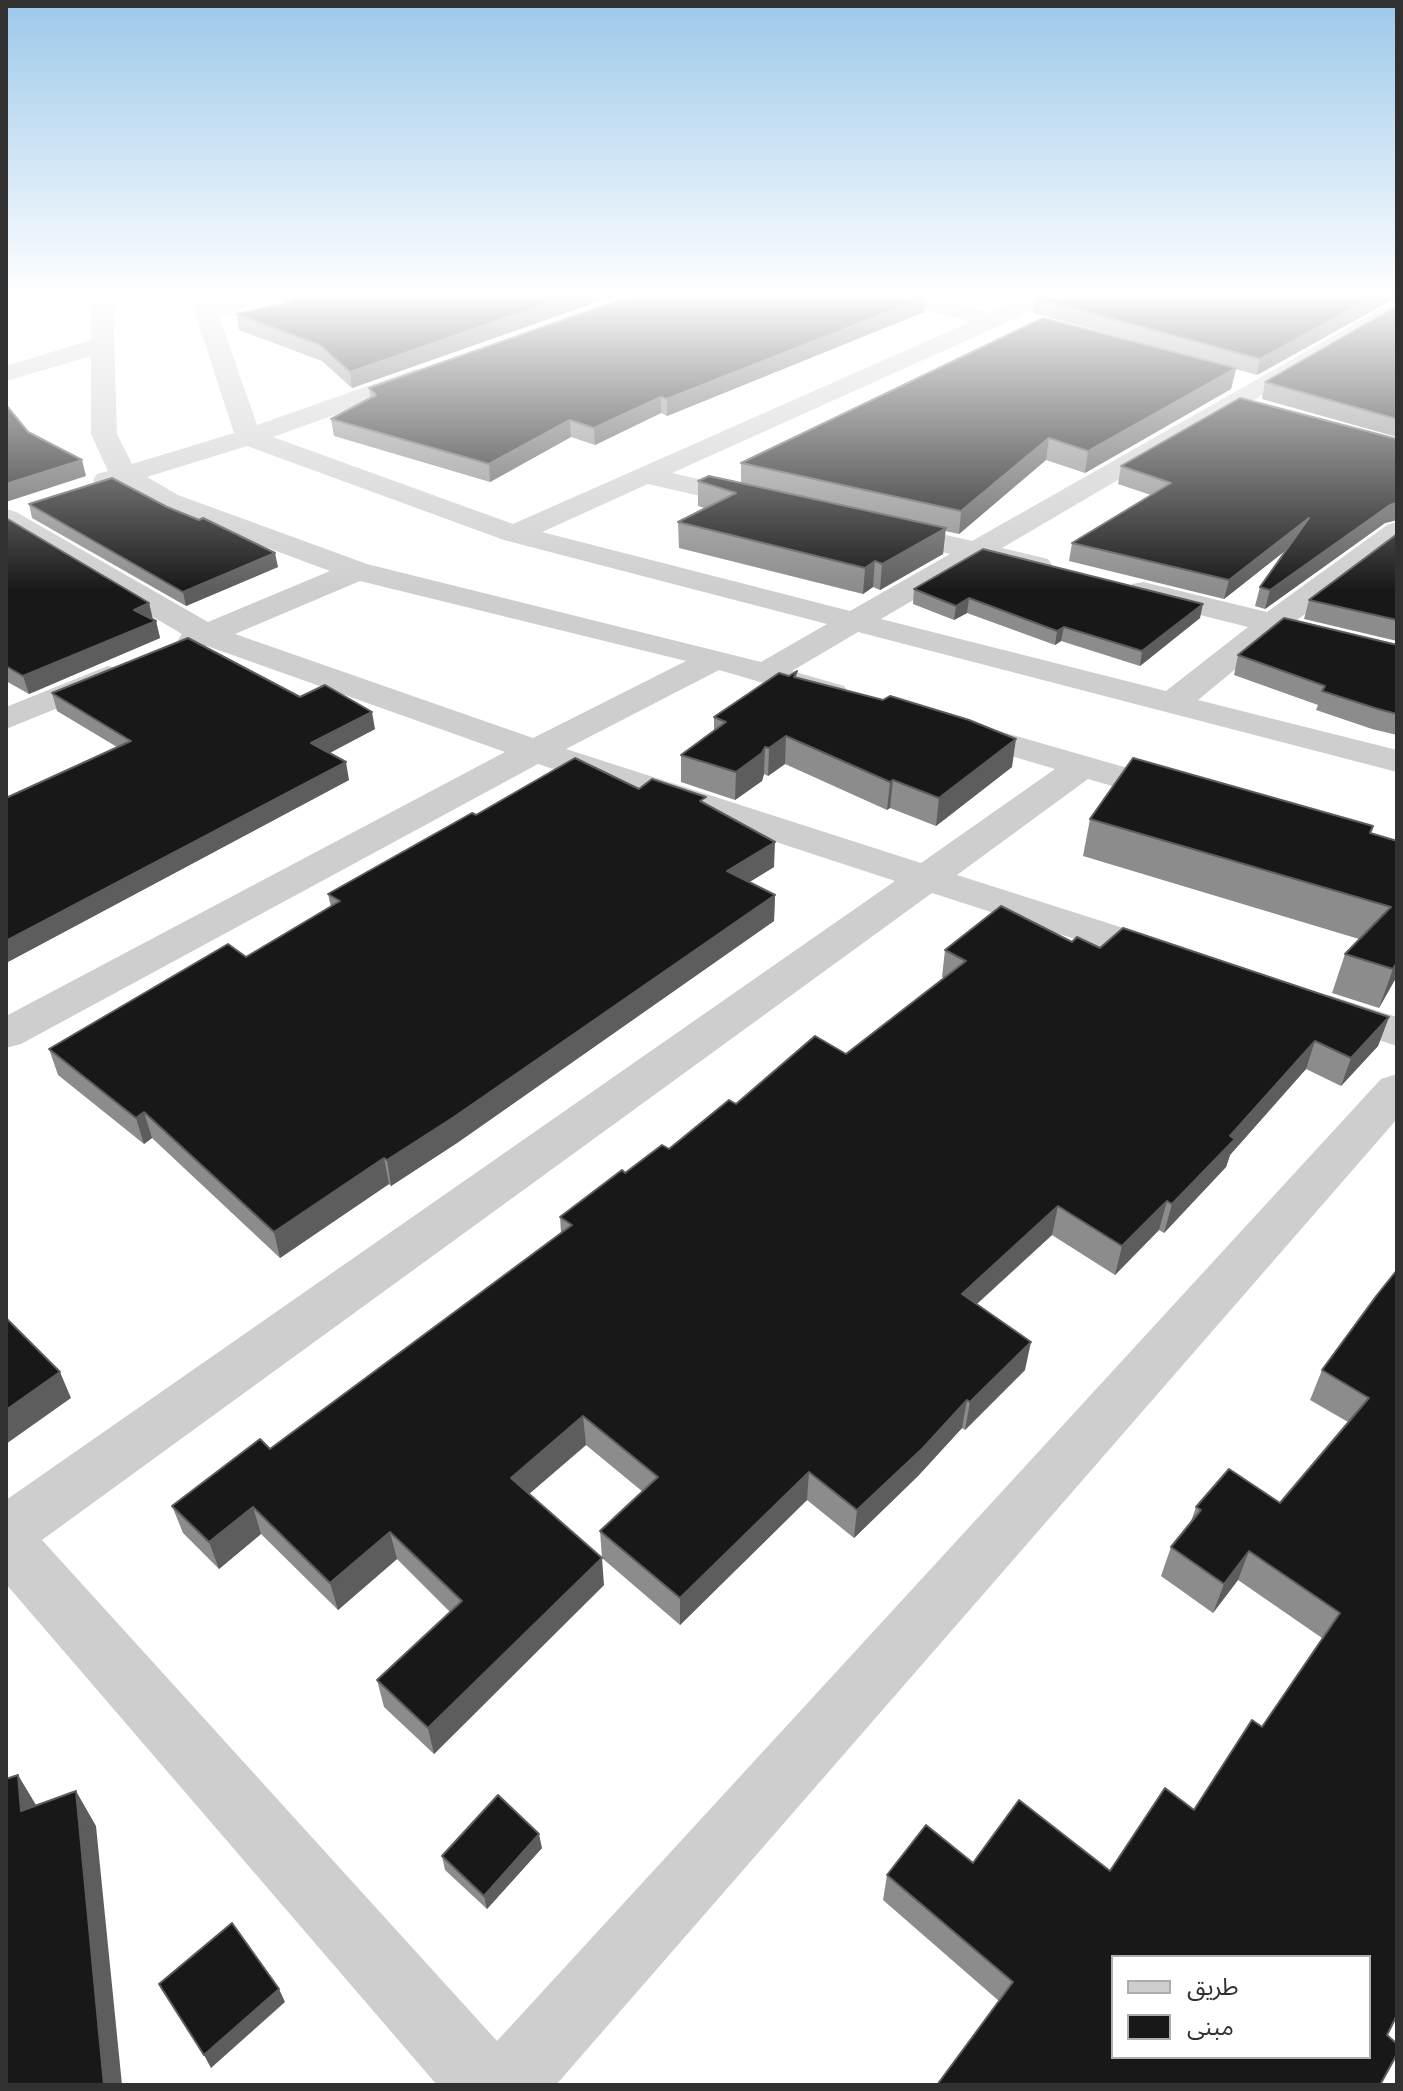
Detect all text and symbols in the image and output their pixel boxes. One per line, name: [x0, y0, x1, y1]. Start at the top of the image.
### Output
legend: [1111, 1955, 1371, 2059]
text: طريق: [1187, 1971, 1239, 2002]
text: مبنى: [1187, 2011, 1234, 2042]

